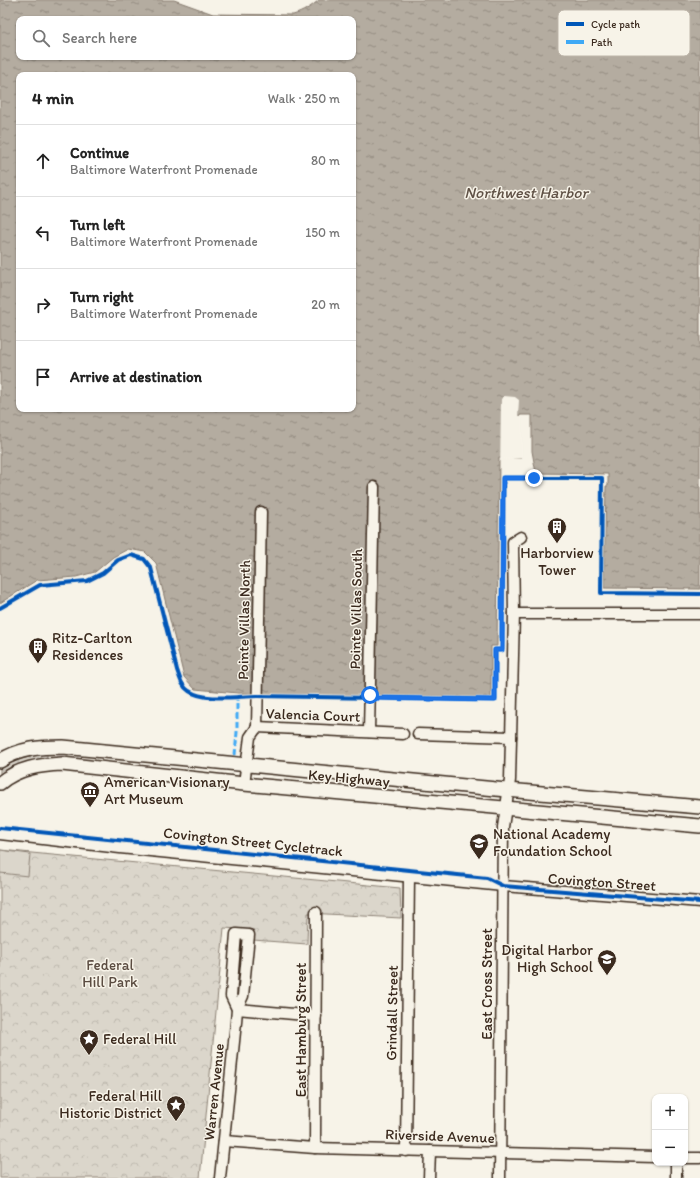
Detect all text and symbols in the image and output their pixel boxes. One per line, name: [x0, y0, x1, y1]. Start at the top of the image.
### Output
legend: [558, 10, 690, 56]
search box: [16, 16, 356, 60]
text: Cycle path: [591, 18, 640, 31]
icon: search: [30, 27, 52, 49]
text: Search here: [62, 29, 137, 47]
text: Path: [591, 36, 613, 49]
text: 4 min: [32, 88, 74, 108]
text: Walk · 250 m: [268, 91, 340, 106]
text: Continue: [70, 144, 129, 162]
icon: ahead: [32, 150, 54, 172]
text: 80 m: [311, 153, 340, 168]
text: Baltimore Waterfront Promenade: [70, 162, 258, 177]
water label: Northwest Harbor: [464, 183, 589, 202]
text: Turn left: [70, 216, 125, 234]
icon: left: [32, 222, 54, 244]
text: 150 m: [305, 225, 340, 240]
text: Baltimore Waterfront Promenade: [70, 234, 258, 249]
text: Turn right: [70, 288, 134, 306]
icon: right: [32, 294, 54, 316]
text: 20 m: [311, 297, 340, 312]
text: Baltimore Waterfront Promenade: [70, 306, 258, 321]
icon: arrive: [32, 366, 54, 388]
text: Arrive at destination: [70, 368, 202, 386]
route end: [525, 469, 543, 487]
building icon: Harborview Tower: [546, 516, 568, 544]
place label: Harborview Tower: [520, 544, 594, 579]
street label: Pointe Villas South: [346, 548, 366, 670]
street label: Pointe Villas North: [234, 560, 254, 680]
place label: Ritz-Carlton Residences: [52, 629, 133, 664]
building icon: Ritz-Carlton Residences: [27, 636, 49, 664]
route start: [361, 686, 379, 704]
street label: Valencia Court: [265, 704, 361, 726]
street label: Key Highway: [307, 765, 391, 791]
place label: American Visionary Art Museum: [104, 773, 230, 808]
museum icon: American Visionary Art Museum: [79, 780, 101, 808]
street label: Covington Street Cycletrack: [162, 824, 344, 860]
place label: National Academy Foundation School: [493, 825, 613, 860]
school or university icon: National Academy Foundation School: [468, 832, 490, 860]
street label: Covington Street: [547, 869, 657, 895]
street label: East Cross Street: [478, 928, 496, 1040]
place label: Digital Harbor High School: [501, 941, 594, 976]
school or university icon: Digital Harbor High School: [596, 948, 618, 976]
park label: Federal Hill Park: [82, 956, 138, 991]
street label: East Hamburg Street: [292, 962, 310, 1097]
street label: Grindall Street: [382, 965, 402, 1061]
place icon: Federal Hill: [78, 1028, 100, 1056]
place label: Federal Hill: [103, 1030, 177, 1048]
street label: Warren Avenue: [200, 1042, 228, 1142]
place label: Federal Hill Historic District: [59, 1087, 163, 1122]
place icon: Federal Hill Historic District: [165, 1094, 187, 1122]
map controls: [652, 1094, 688, 1166]
button: +: [652, 1094, 688, 1130]
street label: Riverside Avenue: [385, 1125, 495, 1147]
button: −: [652, 1130, 688, 1166]

